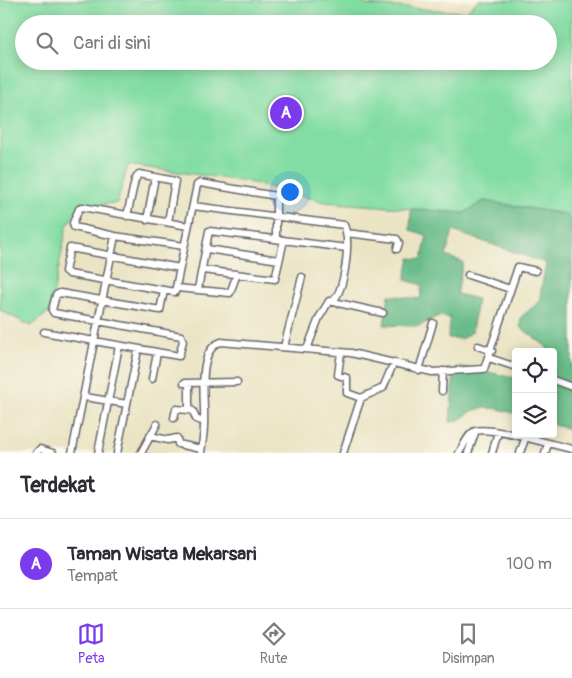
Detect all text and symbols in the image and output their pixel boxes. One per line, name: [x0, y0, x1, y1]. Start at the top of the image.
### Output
search box: [15, 15, 557, 70]
icon: search: [33, 29, 61, 57]
text: Cari di sini: [73, 31, 150, 55]
pin: A: [270, 94, 302, 132]
your location: [277, 179, 303, 205]
map controls: [512, 348, 557, 438]
button: locate: [512, 348, 557, 393]
button: layers: [512, 393, 557, 438]
text: Terdekat: [20, 472, 95, 499]
text: Taman Wisata Mekarsari: [67, 542, 256, 566]
text: A: [31, 554, 41, 574]
text: 100 m: [506, 554, 552, 574]
text: Tempat: [67, 566, 118, 586]
tab: Peta: [77, 620, 105, 667]
tab: Rute: [260, 620, 288, 667]
tab: Disimpan: [442, 620, 495, 667]

